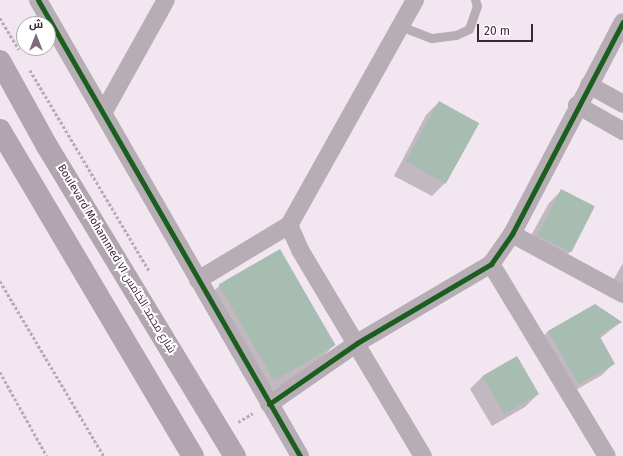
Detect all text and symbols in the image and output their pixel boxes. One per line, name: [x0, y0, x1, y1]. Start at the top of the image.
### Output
north arrow: [16, 16, 56, 56]
scale bar: [479, 16, 535, 42]
text: ش: [29, 18, 43, 31]
text: 20 m: [484, 24, 510, 38]
street label: Boulevard Mohammed VI شارع محمد الخامس: [54, 162, 178, 356]

